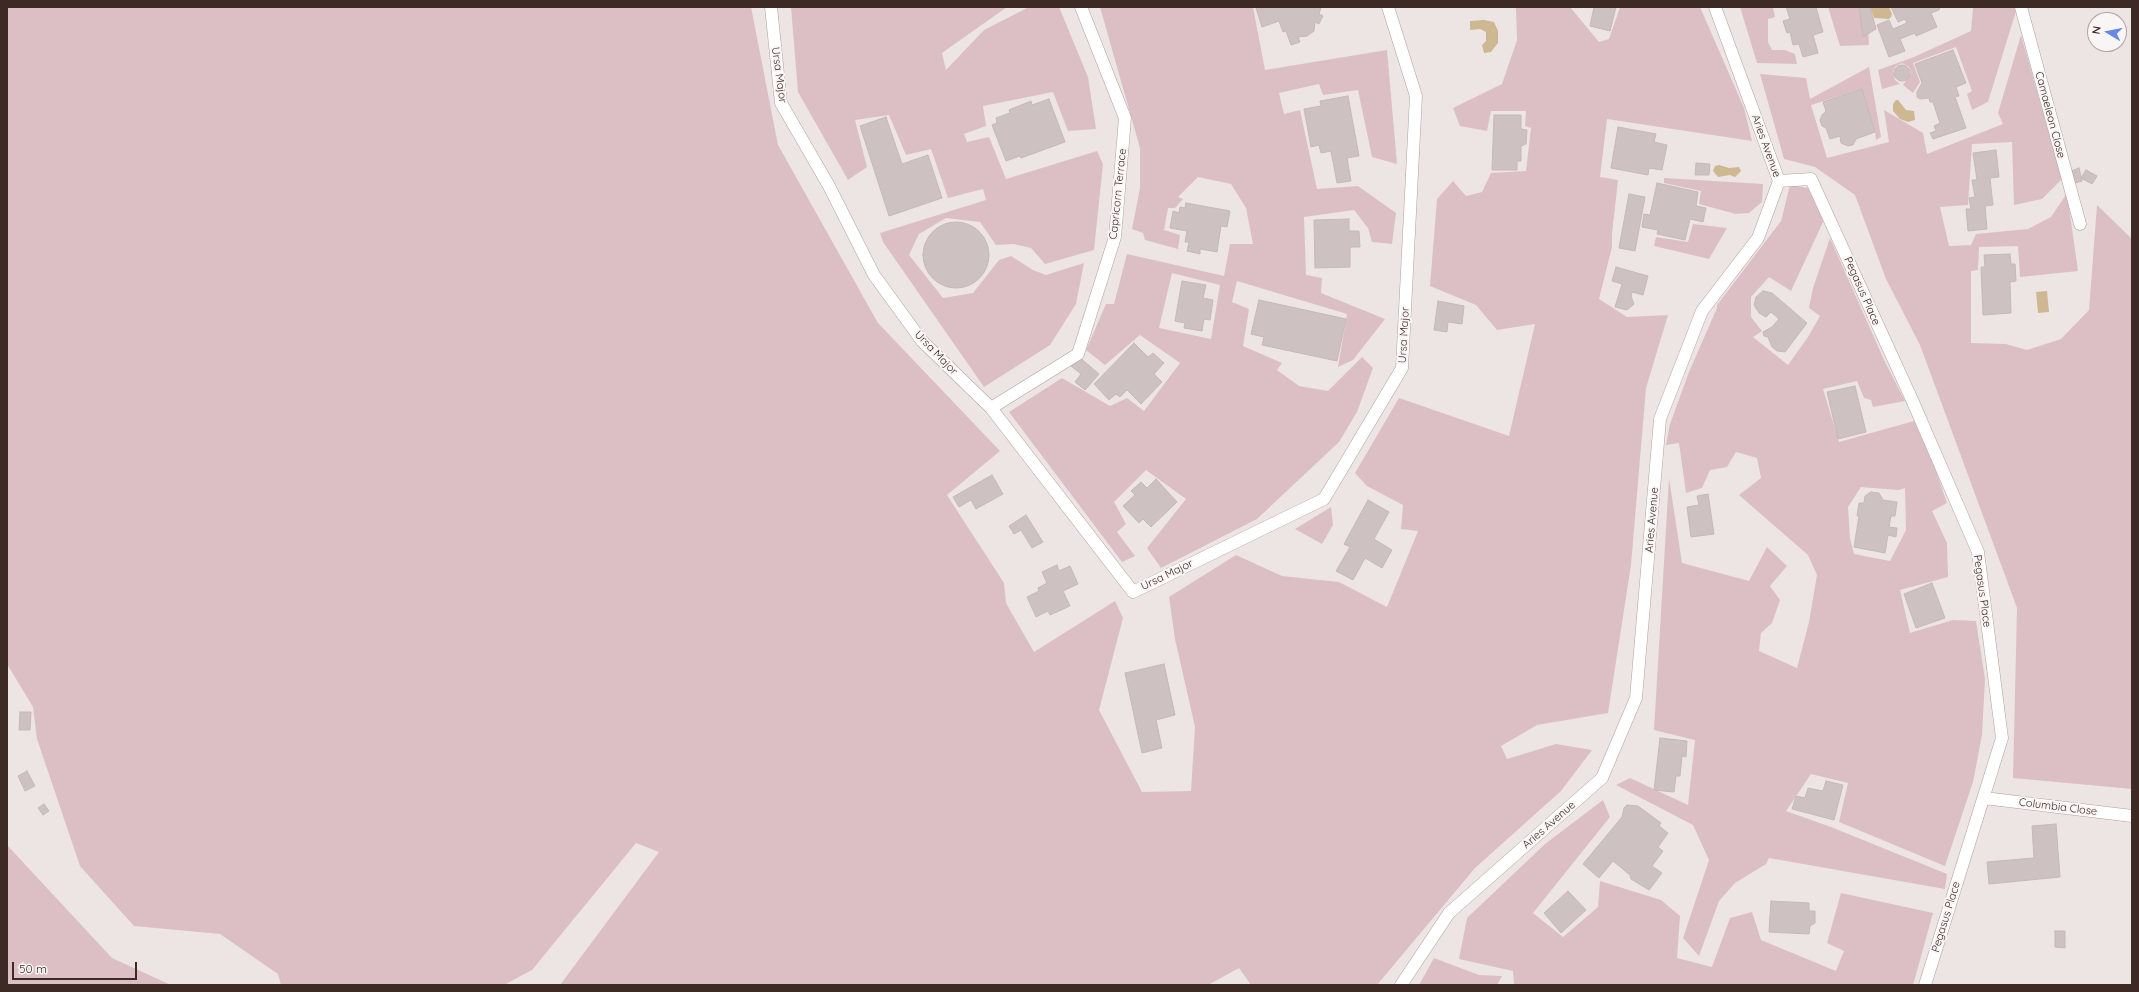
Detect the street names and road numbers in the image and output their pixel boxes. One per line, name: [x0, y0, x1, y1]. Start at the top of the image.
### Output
street label: Ursa Major: [769, 46, 789, 104]
street label: Camaeleon Close: [2032, 70, 2068, 160]
street label: Aries Avenue: [1749, 113, 1783, 179]
street label: Capricorn Terrace: [1107, 148, 1129, 240]
street label: Pegasus Place: [1841, 255, 1883, 327]
street label: Ursa Major: [1396, 306, 1412, 364]
street label: Ursa Major: [912, 328, 960, 378]
street label: Aries Avenue: [1643, 487, 1661, 553]
street label: Pegasus Place: [1970, 554, 1994, 628]
street label: Ursa Major: [1139, 557, 1195, 593]
street label: Columbia Close: [2018, 796, 2098, 818]
street label: Aries Avenue: [1520, 798, 1578, 852]
street label: Pegasus Place: [1929, 880, 1963, 954]

